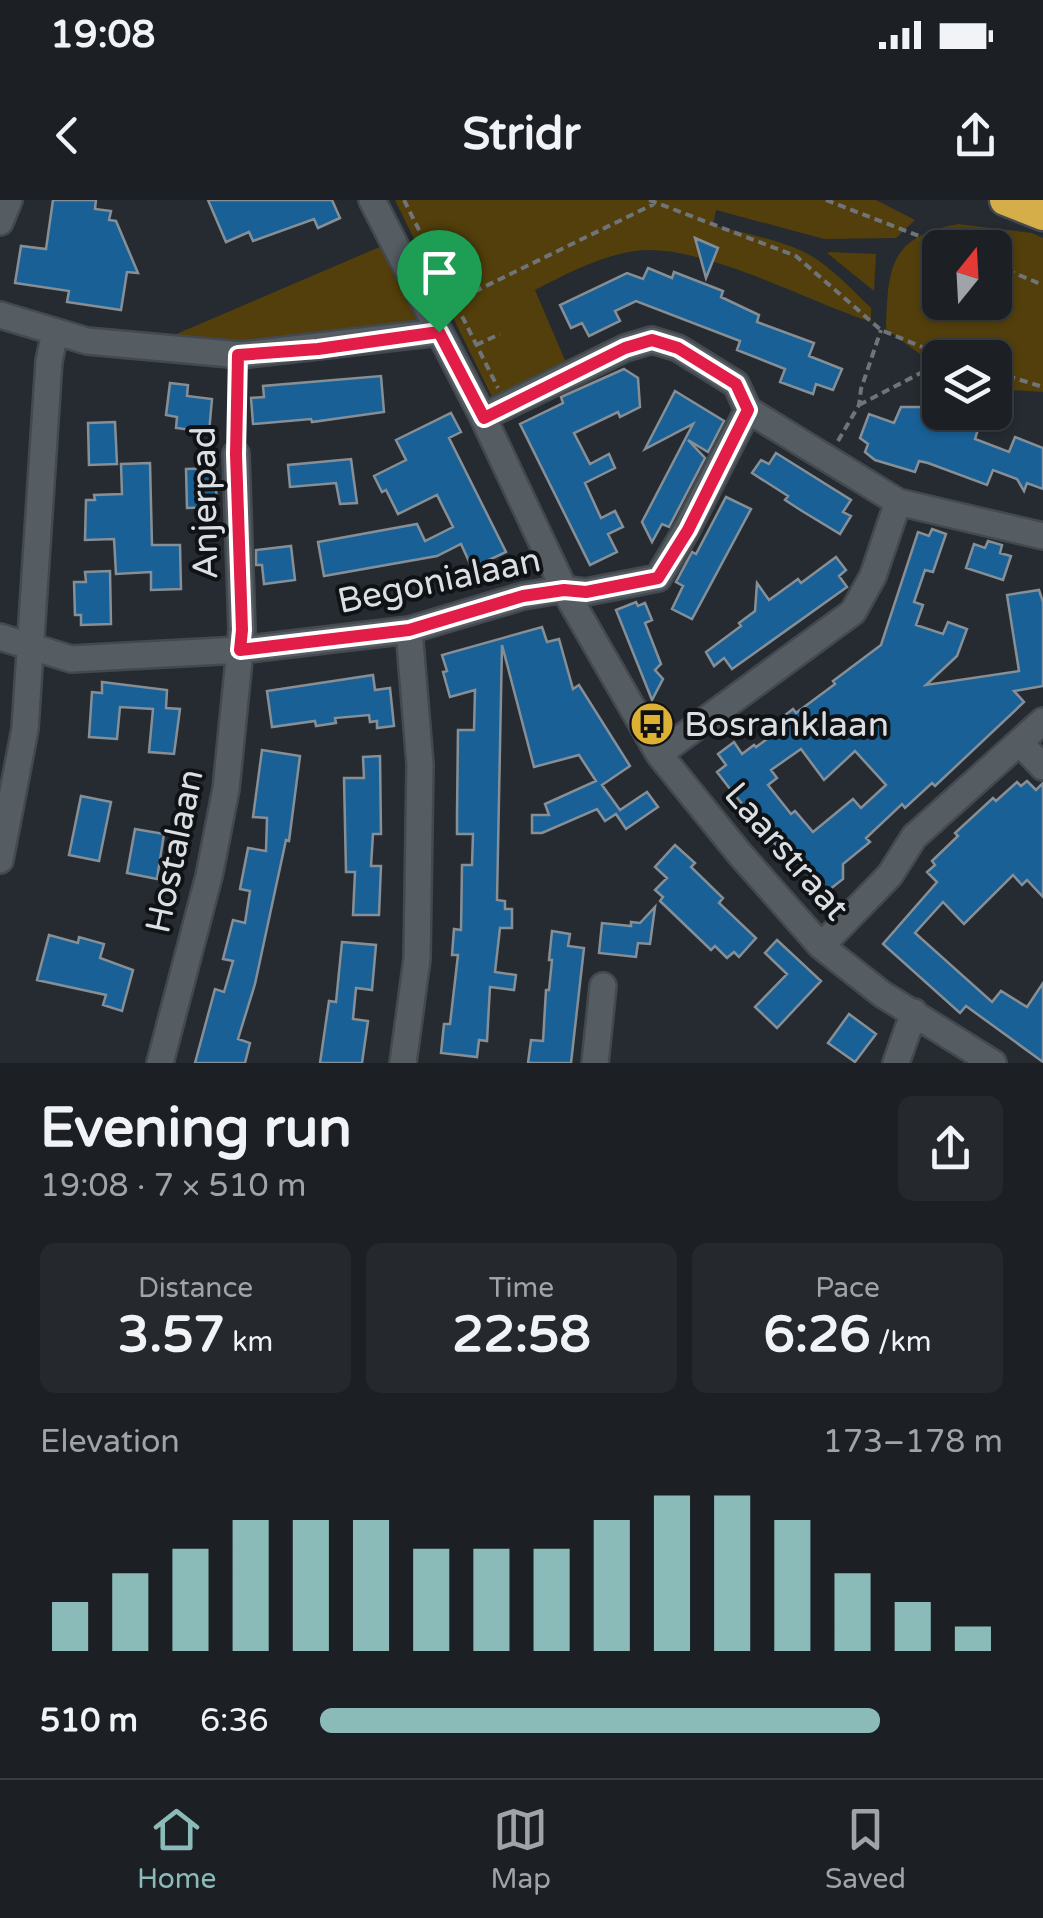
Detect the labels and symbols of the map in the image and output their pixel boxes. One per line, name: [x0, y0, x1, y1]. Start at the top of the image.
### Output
pin: [397, 230, 482, 333]
north arrow: [922, 230, 1012, 320]
street label: Anjerpad: [183, 426, 227, 580]
street label: Begonialaan: [334, 539, 544, 623]
bus stop icon: Bosranklaan: [629, 701, 675, 747]
place label: Bosranklaan: [684, 704, 889, 746]
street label: Hostalaan: [137, 766, 213, 937]
street label: Laarstraat: [715, 774, 857, 929]

